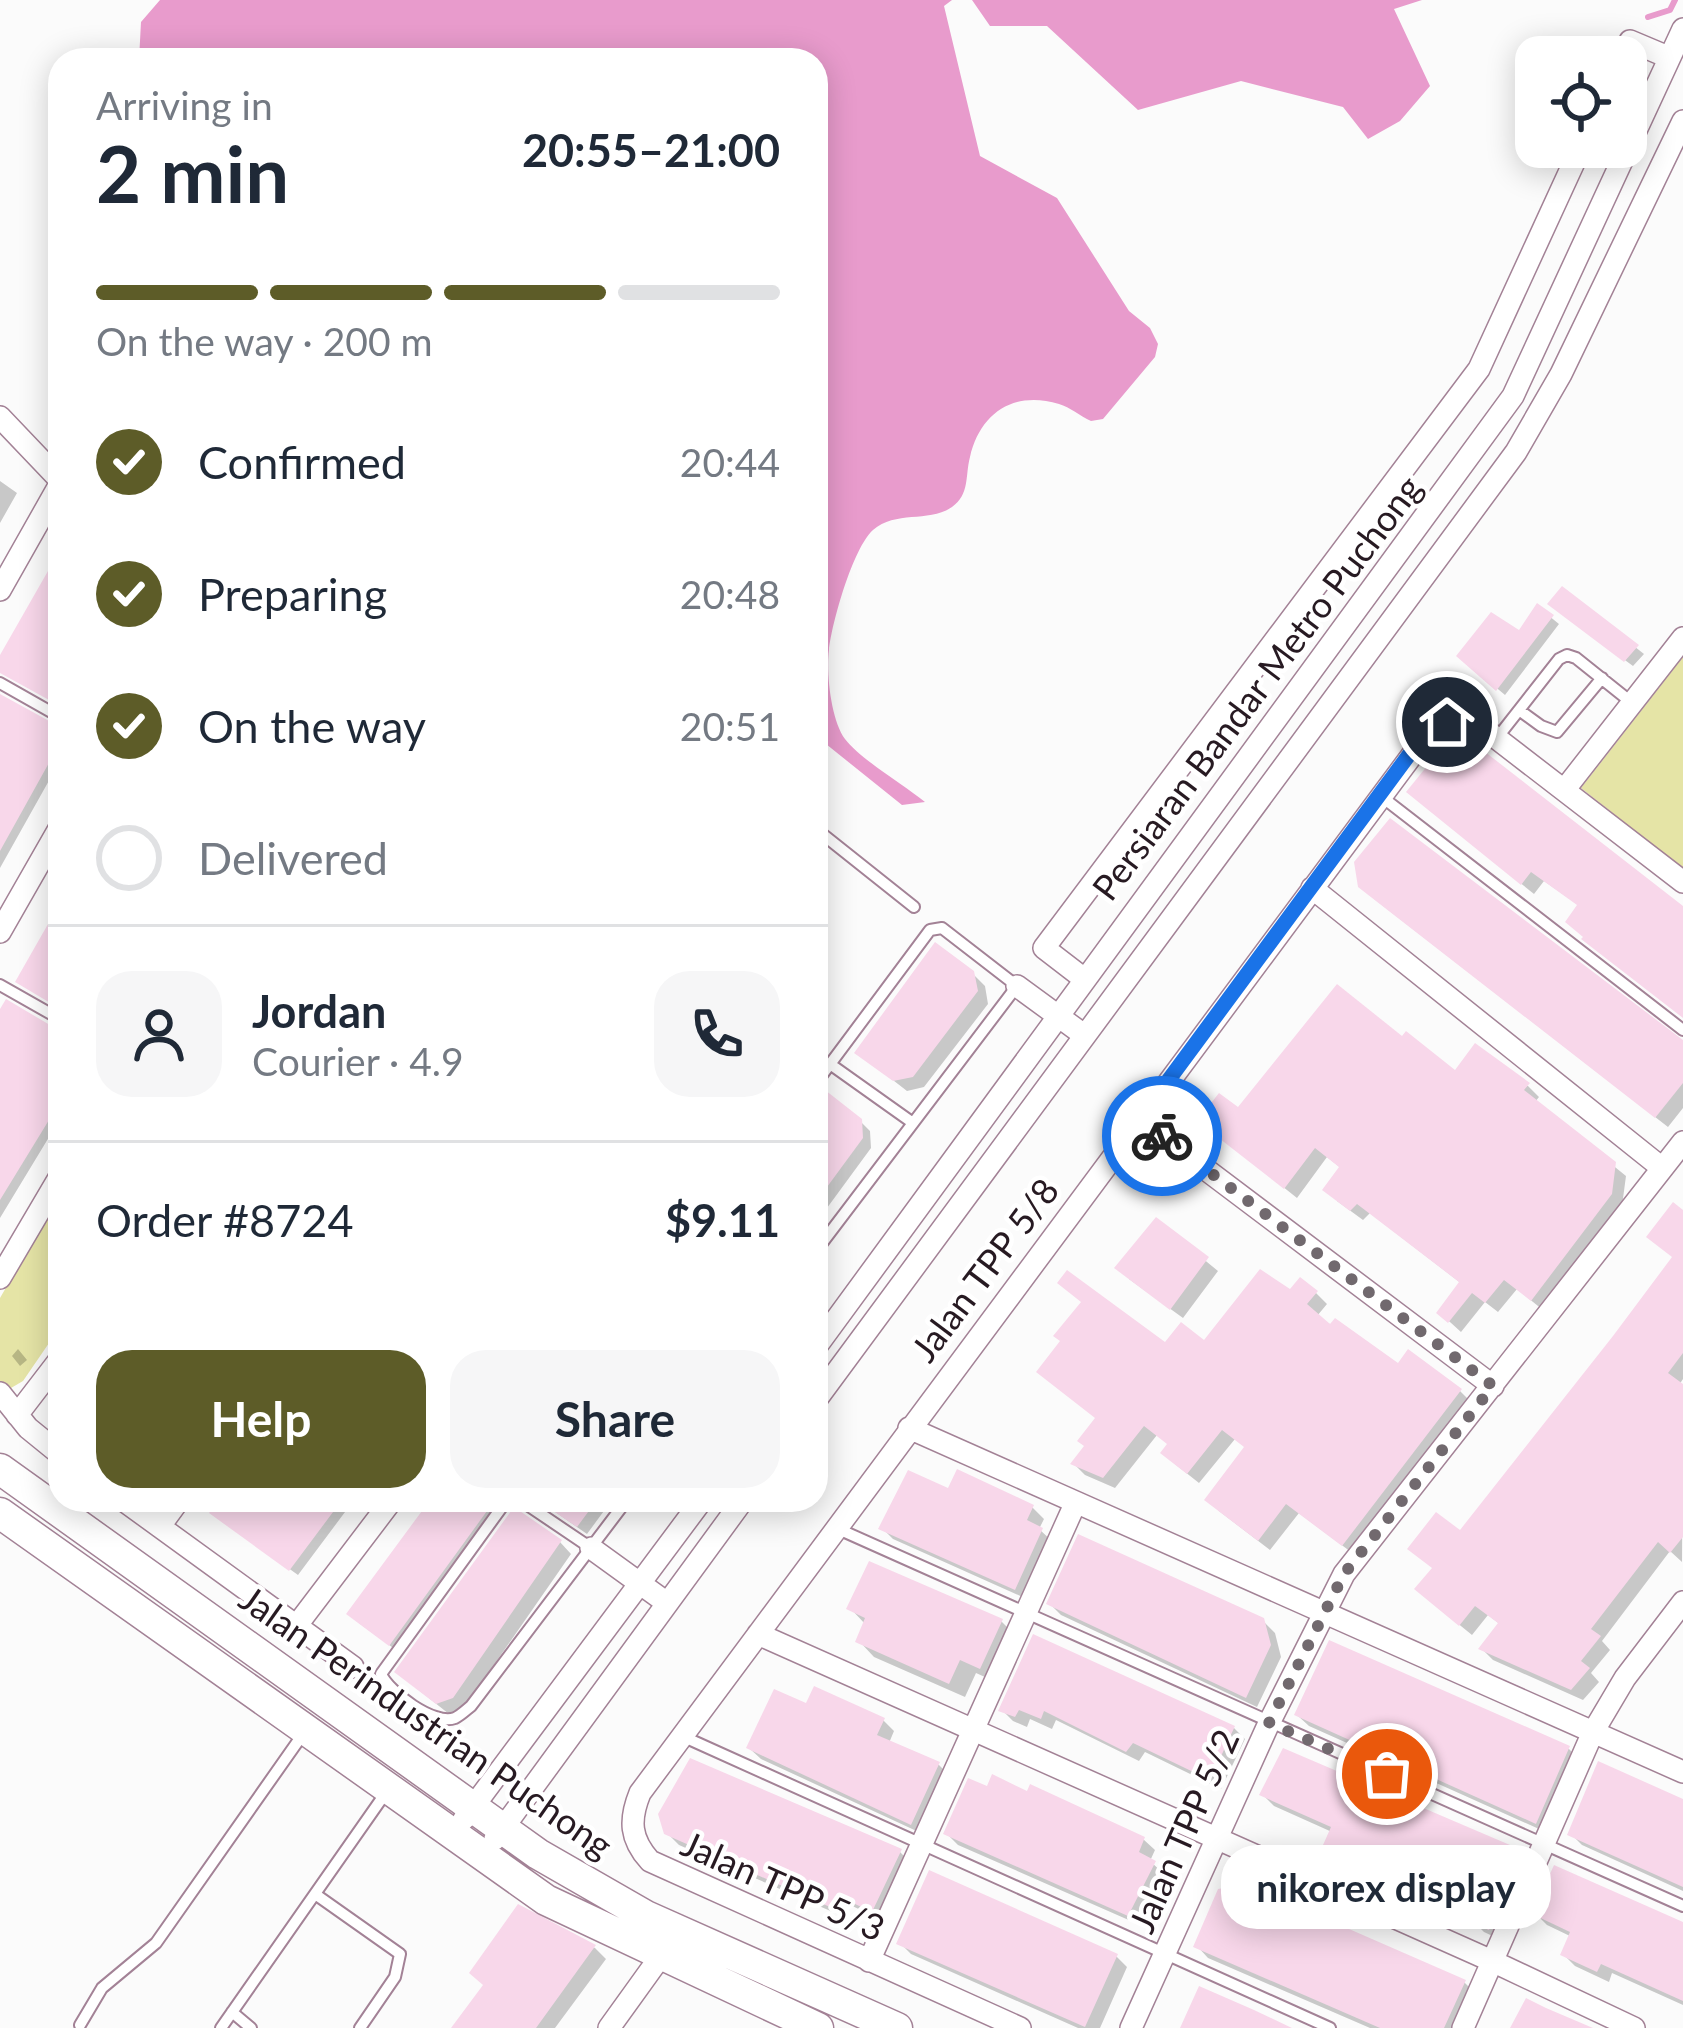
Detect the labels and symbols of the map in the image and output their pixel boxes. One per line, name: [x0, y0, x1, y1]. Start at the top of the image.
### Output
street label: Persiaran Bandar Metro Puchong: [1082, 466, 1430, 908]
pin: [1396, 671, 1498, 773]
courier: [1102, 1076, 1222, 1196]
street label: Jalan TPP 5/8: [901, 1169, 1067, 1370]
street label: Jalan Perindustrian Puchong: [232, 1575, 622, 1867]
street label: Jalan TPP 5/2: [1119, 1722, 1247, 1939]
pin: [1336, 1723, 1438, 1825]
street label: Jalan TPP 5/3: [675, 1821, 892, 1949]
callout: nikorex display: [1222, 1846, 1552, 1930]

